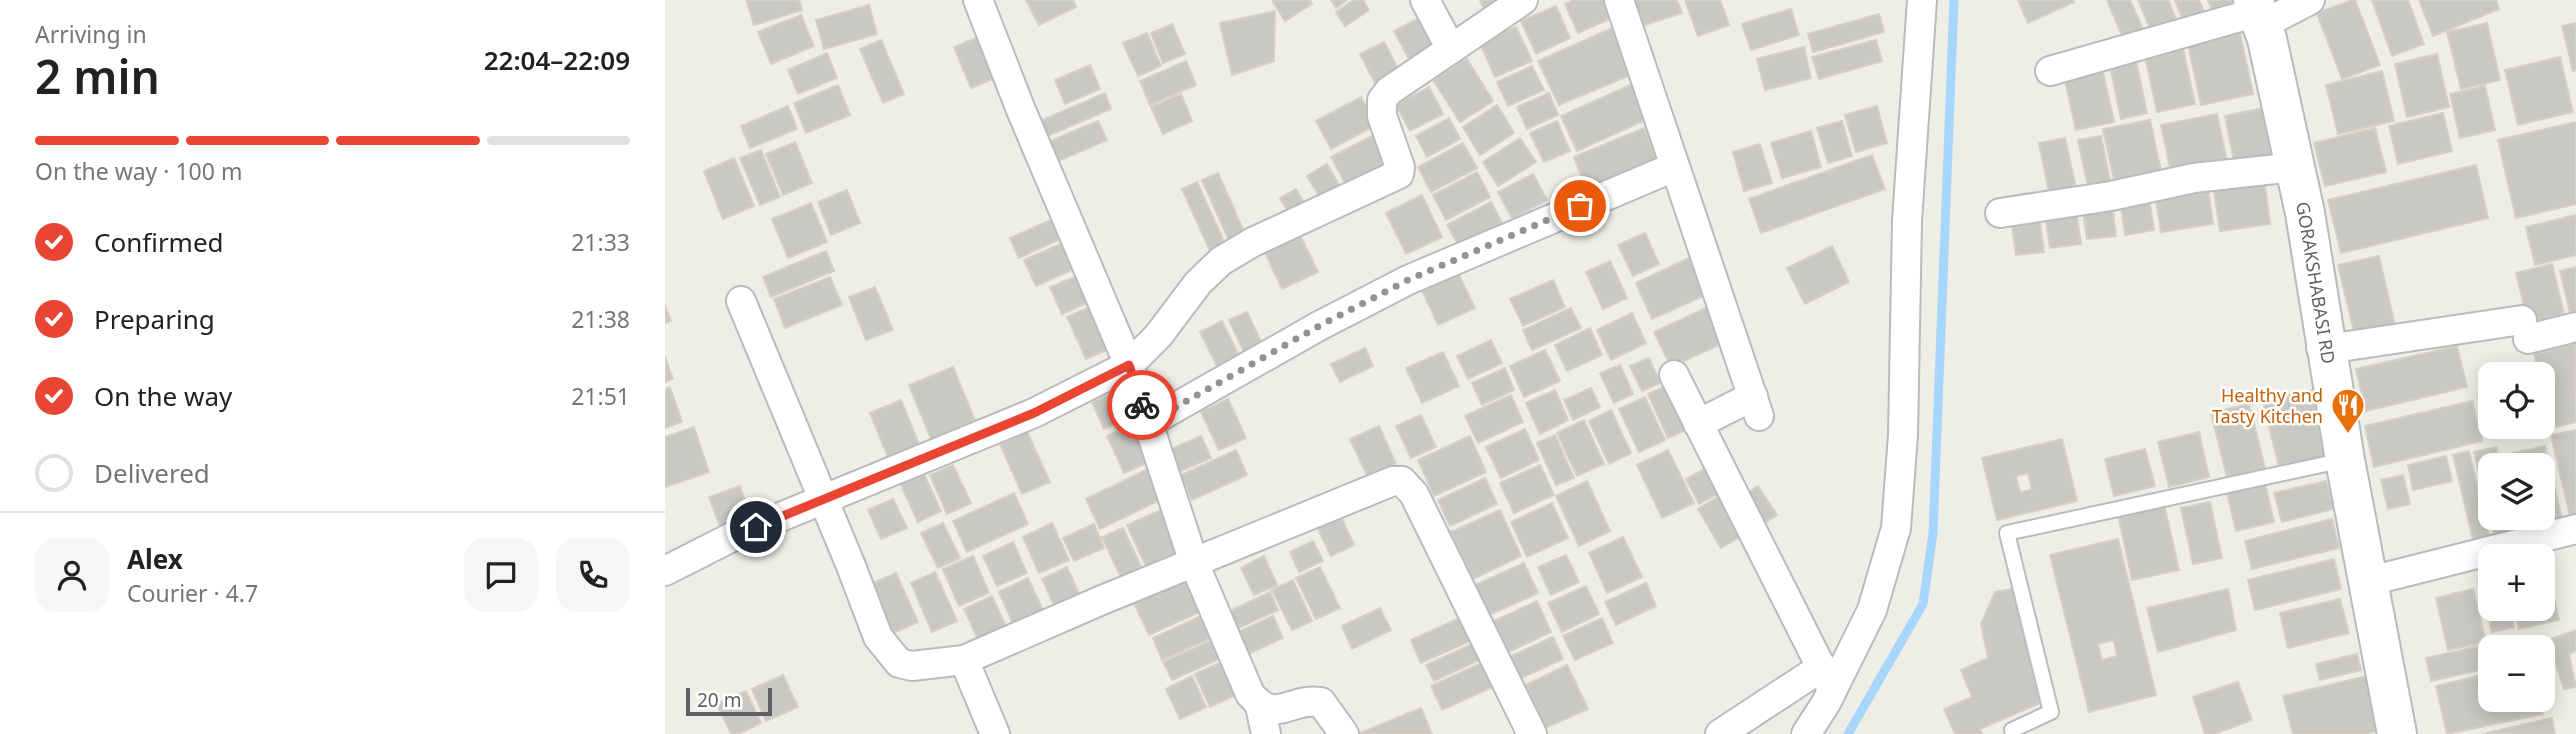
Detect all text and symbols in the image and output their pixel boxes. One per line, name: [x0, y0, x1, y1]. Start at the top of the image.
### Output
text: Arriving in: [35, 18, 147, 50]
text: 22:04–22:09: [484, 42, 630, 78]
text: 2 min: [35, 45, 160, 107]
text: On the way · 100 m: [35, 155, 242, 187]
pin: [1550, 176, 1610, 236]
icon: bag: [1561, 187, 1599, 225]
street label: GORAKSHABASI RD: [2291, 199, 2341, 365]
icon: check: [35, 223, 73, 261]
text: Confirmed: [94, 224, 224, 260]
text: 21:33: [571, 226, 630, 258]
icon: check: [35, 300, 73, 338]
text: Preparing: [94, 301, 215, 337]
text: 21:38: [571, 303, 630, 335]
map controls: [2478, 362, 2555, 712]
button: locate: [2478, 362, 2555, 439]
courier: [1107, 370, 1177, 440]
icon: check: [35, 377, 73, 415]
text: On the way: [94, 378, 232, 414]
text: 21:51: [571, 380, 630, 412]
place label: Healthy and Tasty Kitchen: [2212, 383, 2323, 428]
icon: bike: [1123, 386, 1161, 424]
restaurant icon: Healthy and Tasty Kitchen: [2329, 386, 2367, 435]
button: layers: [2478, 453, 2555, 530]
text: Delivered: [94, 455, 210, 491]
pin: [726, 497, 786, 557]
icon: home: [737, 508, 775, 546]
button: person: [35, 538, 109, 612]
button: chat: [464, 538, 538, 612]
button: phone: [556, 538, 630, 612]
text: Alex: [127, 541, 183, 577]
button: +: [2478, 544, 2555, 621]
text: Courier · 4.7: [127, 577, 258, 609]
button: −: [2478, 635, 2555, 712]
scale bar: [686, 685, 772, 717]
text: 20 m: [697, 687, 741, 713]

